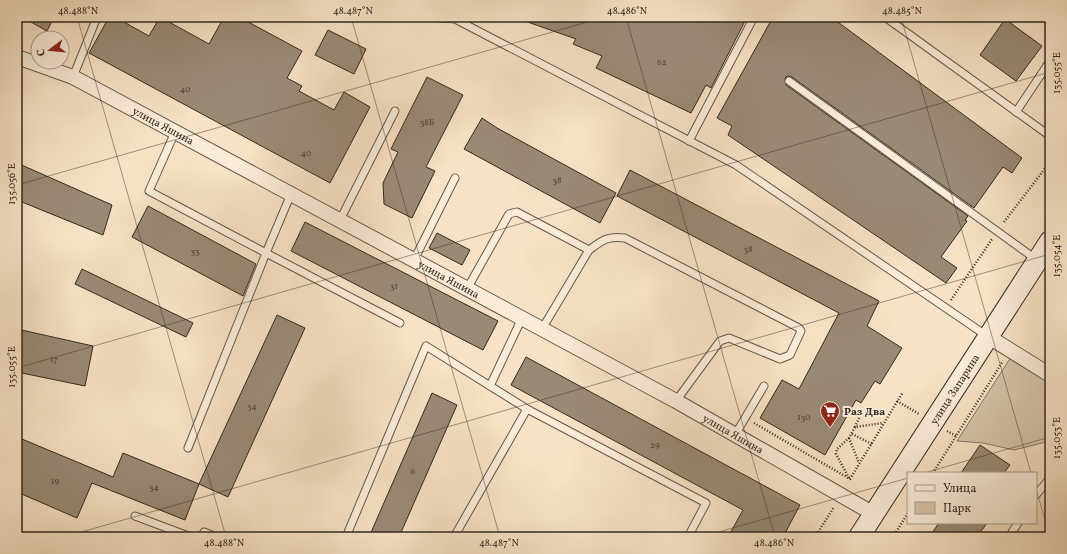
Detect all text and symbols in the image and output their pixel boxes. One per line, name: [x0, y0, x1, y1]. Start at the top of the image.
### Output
text: 48.488°N: [58, 4, 99, 18]
text: 48.487°N: [333, 4, 374, 18]
text: 48.486°N: [607, 4, 648, 18]
text: 48.485°N: [882, 4, 923, 18]
north arrow: [30, 30, 70, 70]
text: С: [34, 47, 50, 58]
text: 135.055°E: [1050, 52, 1064, 94]
house number: 62: [657, 56, 667, 69]
house number: 40: [180, 83, 191, 96]
street label: улица Яшина: [129, 104, 197, 150]
house number: 38Б: [420, 116, 435, 129]
house number: 40: [301, 147, 312, 160]
text: 135.056°E: [5, 163, 19, 205]
house number: 38: [552, 174, 562, 187]
text: 135.054°E: [1050, 235, 1064, 277]
house number: 38: [743, 243, 753, 256]
house number: 33: [190, 245, 200, 258]
street label: улица Яшина: [415, 258, 482, 303]
house number: 31: [390, 280, 398, 293]
text: 135.055°E: [5, 346, 19, 388]
street label: улица Запарина: [927, 351, 984, 428]
house number: 17: [50, 353, 58, 366]
house number: 34: [247, 400, 257, 413]
supermarket icon: Раз Два: [819, 400, 841, 428]
place label: Раз Два: [844, 405, 885, 420]
house number: 130: [797, 411, 811, 424]
street label: улица Яшина: [699, 412, 766, 459]
text: 135.053°E: [1050, 417, 1064, 459]
house number: 29: [650, 439, 660, 452]
house number: 6: [411, 465, 416, 478]
legend: [907, 472, 1037, 524]
house number: 19: [51, 475, 59, 488]
house number: 34: [149, 481, 159, 494]
text: Улица: [943, 481, 976, 497]
text: Парк: [943, 501, 971, 517]
text: 48.488°N: [204, 536, 245, 550]
text: 48.487°N: [479, 536, 520, 550]
text: 48.486°N: [754, 536, 795, 550]

